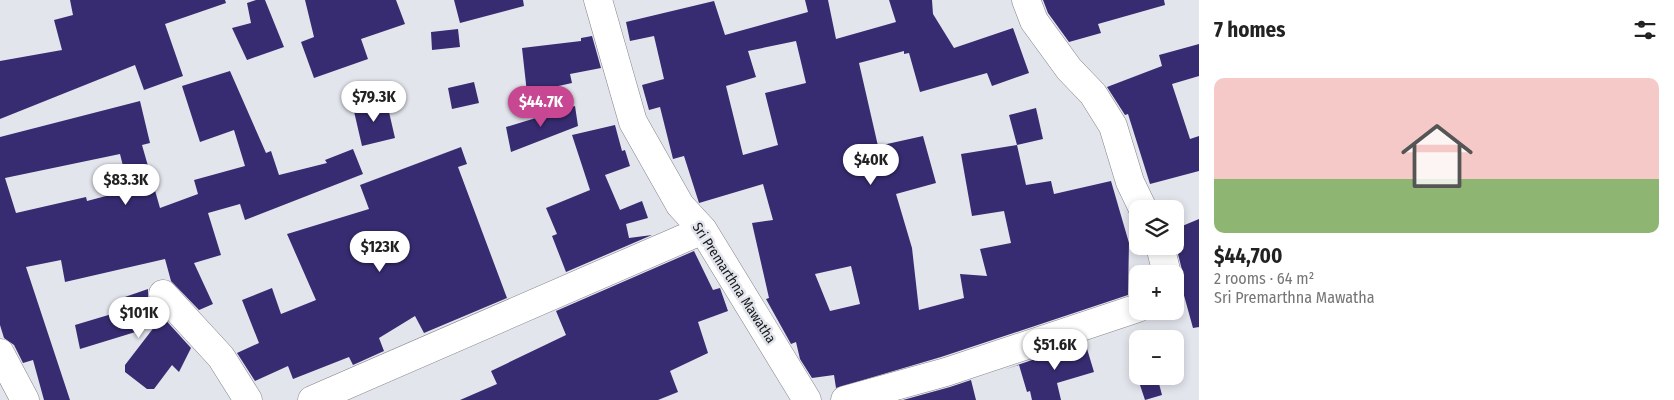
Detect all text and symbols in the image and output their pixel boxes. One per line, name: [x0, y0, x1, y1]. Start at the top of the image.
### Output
icon: filters: [1631, 16, 1659, 44]
text: 7 homes: [1214, 17, 1285, 43]
pin: $79.3K: [333, 80, 415, 123]
pin: $44.7K: [500, 86, 582, 128]
text: $79.3K: [352, 87, 396, 106]
text: $44.7K: [519, 92, 563, 111]
icon: home: [1392, 111, 1482, 201]
pin: $40K: [841, 144, 901, 186]
text: $40K: [854, 150, 888, 169]
pin: $83.3K: [85, 164, 167, 206]
text: $83.3K: [104, 170, 148, 189]
map controls: [1129, 200, 1184, 385]
button: layers: [1129, 200, 1184, 255]
street label: Sri Premarthna Mawatha: [689, 219, 779, 347]
pin: $123K: [345, 230, 415, 273]
text: $123K: [361, 237, 399, 256]
text: $44,700: [1214, 243, 1282, 269]
button: +: [1129, 265, 1184, 320]
text: 2 rooms · 64 m²: [1214, 269, 1314, 288]
text: Sri Premarthna Mawatha: [1214, 288, 1375, 307]
pin: $101K: [104, 296, 174, 339]
text: $101K: [120, 303, 158, 322]
pin: $51.6K: [1014, 328, 1096, 371]
button: −: [1129, 330, 1184, 385]
text: $51.6K: [1034, 335, 1076, 354]

